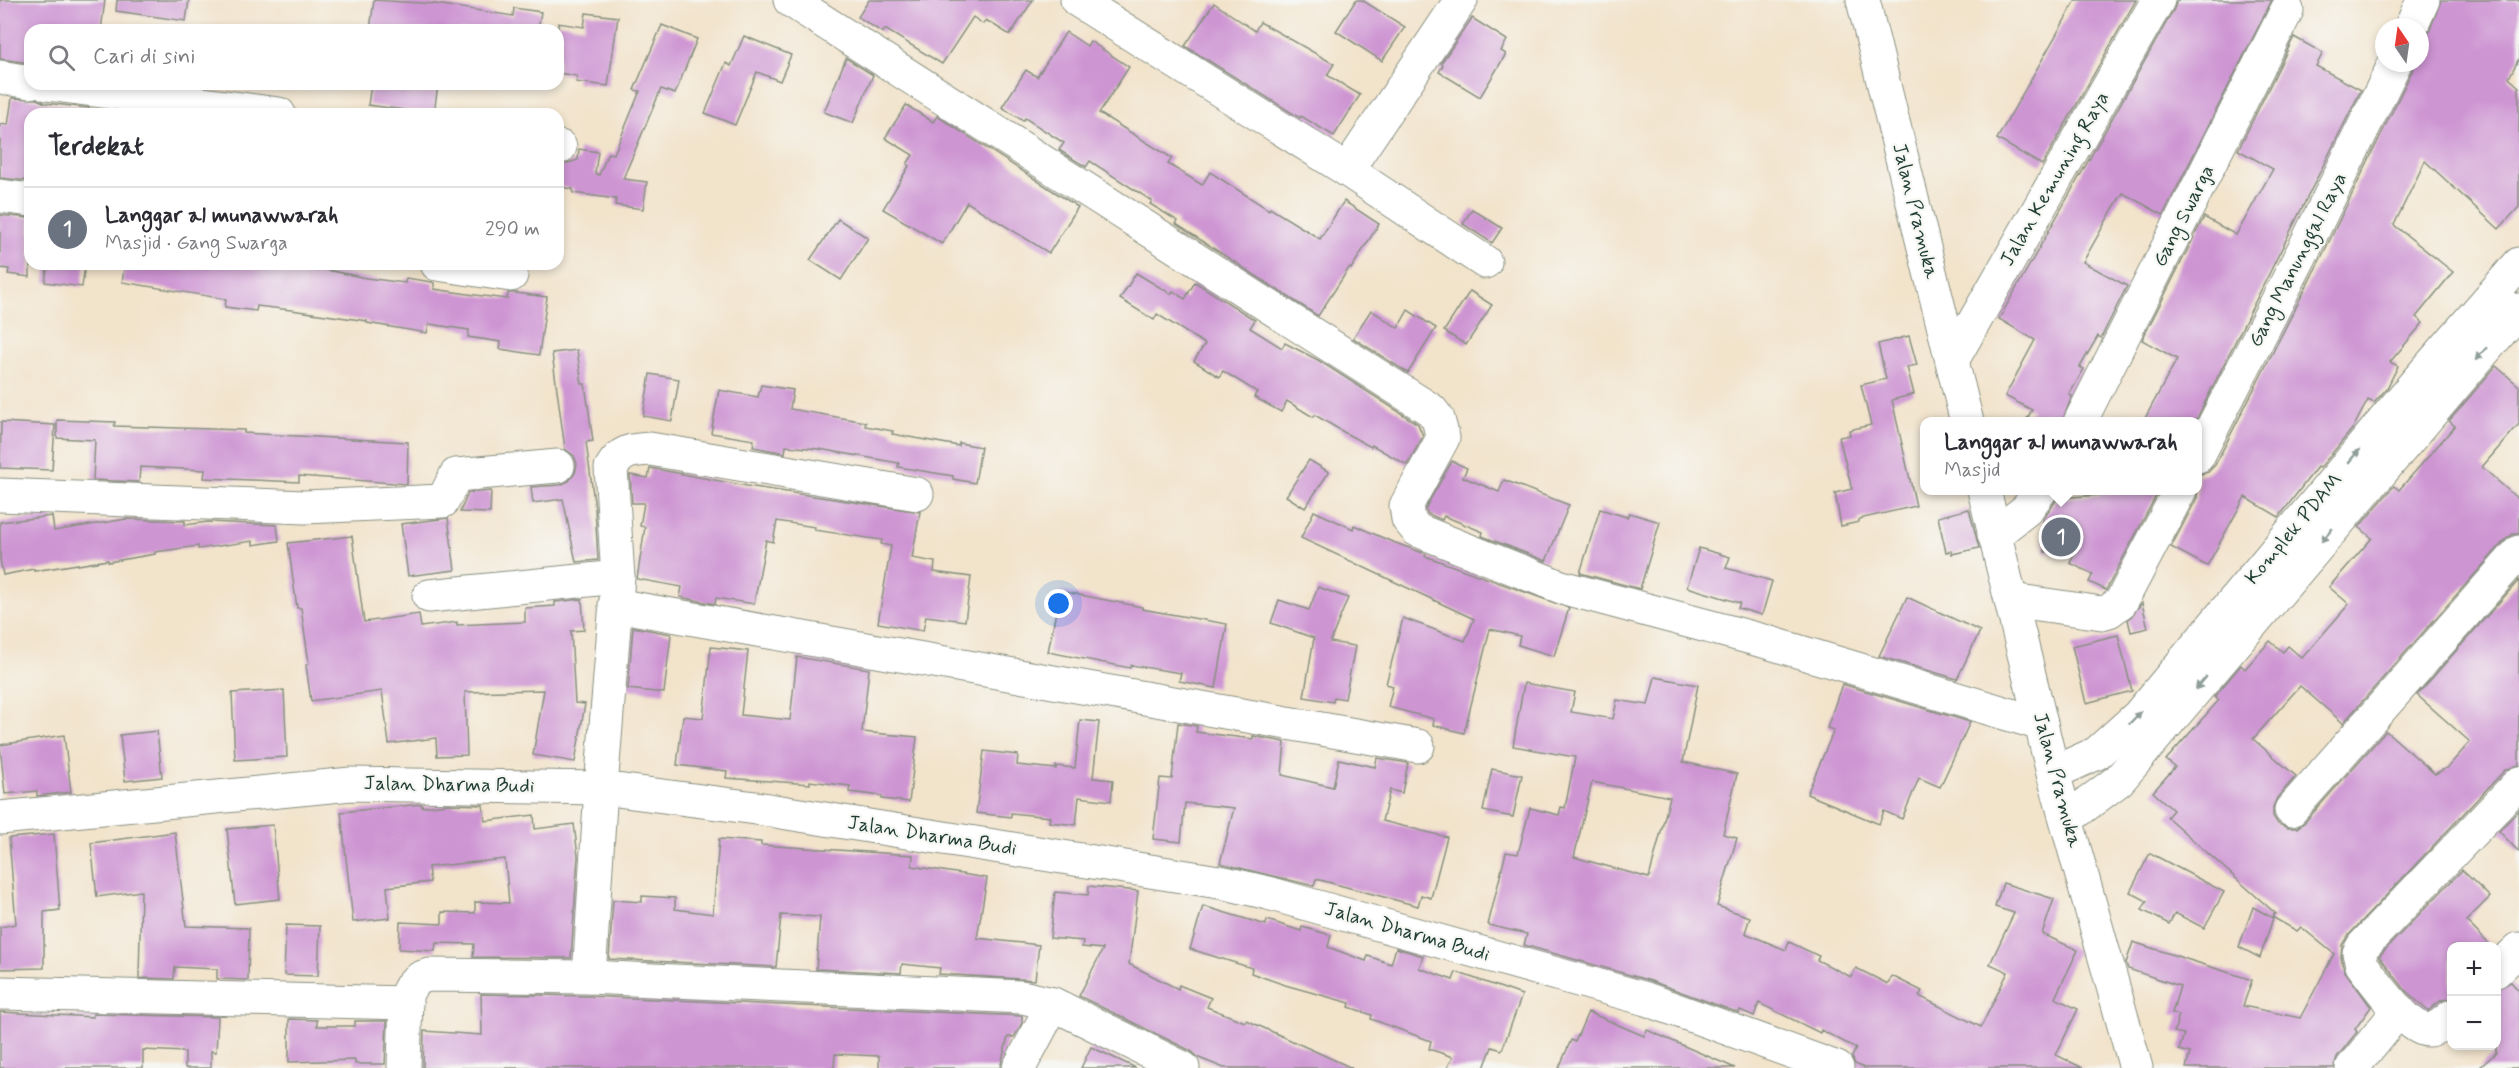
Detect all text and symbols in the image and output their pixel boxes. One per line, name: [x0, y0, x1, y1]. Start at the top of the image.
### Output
north arrow: [2375, 18, 2429, 72]
search box: [24, 24, 564, 90]
icon: search: [45, 41, 78, 74]
text: Cari di sini: [93, 43, 195, 71]
street label: Jalan Kemuning Raya: [1994, 87, 2118, 272]
text: Terdekat: [48, 130, 144, 164]
street label: Jalan Pramuka: [1885, 140, 1945, 283]
street label: Gang Swarga: [2147, 160, 2222, 272]
street label: Gang Manunggal Raya: [2242, 168, 2356, 353]
text: Langgar al munawwarah: [105, 202, 338, 230]
text: 1: [63, 216, 72, 243]
text: 290 m: [485, 216, 540, 243]
text: Masjid · Gang Swarga: [105, 230, 288, 257]
one-way arrow: [2475, 346, 2488, 361]
popup: [1920, 417, 2202, 495]
text: Langgar al munawwarah: [1944, 429, 2178, 457]
one-way arrow: [2348, 448, 2361, 464]
text: Masjid: [1944, 457, 2001, 484]
street label: Komplek PDAM: [2239, 467, 2349, 591]
pin: 1: [2042, 514, 2080, 560]
one-way arrow: [2321, 527, 2334, 543]
your location: [1044, 589, 1073, 618]
one-way arrow: [2195, 675, 2208, 690]
street label: Jalan Pramuka: [2026, 709, 2088, 851]
one-way arrow: [2128, 710, 2142, 725]
street label: Jalan Dharma Budi: [363, 770, 535, 800]
street label: Jalan Dharma Budi: [846, 809, 1018, 863]
street label: Jalan Dharma Budi: [1321, 896, 1493, 968]
map controls: [2447, 942, 2501, 1050]
button: +: [2447, 942, 2501, 996]
button: −: [2447, 996, 2501, 1050]

